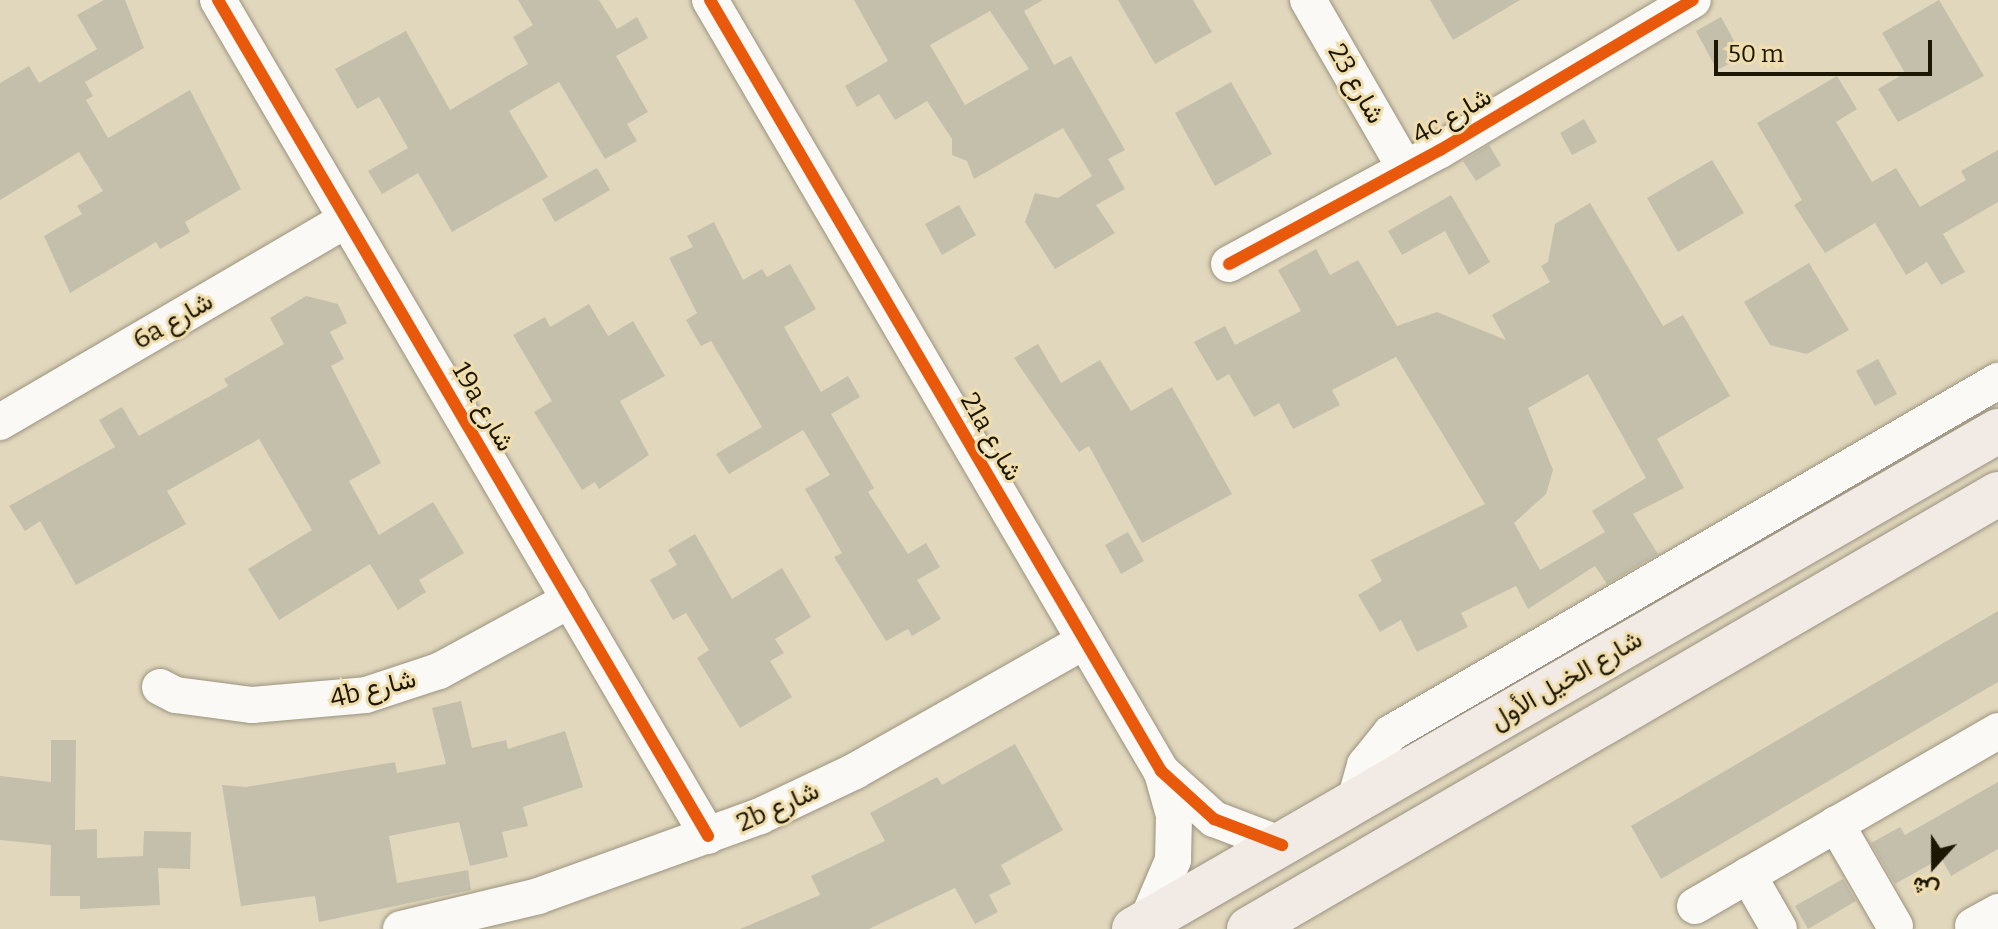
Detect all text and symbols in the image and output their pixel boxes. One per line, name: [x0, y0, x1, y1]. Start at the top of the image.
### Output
scale bar: [1718, 24, 1936, 74]
street label: شارع 23: [1321, 39, 1391, 129]
text: 50 m: [1728, 40, 1784, 68]
street label: 4c شارع: [1407, 81, 1497, 151]
street label: 6a شارع: [128, 286, 218, 356]
street label: 19a شارع: [445, 357, 521, 457]
street label: 21a شارع: [953, 387, 1029, 487]
street label: شارع الخيل الأول: [1484, 624, 1648, 736]
street label: 4b شارع: [327, 663, 419, 715]
street label: 2b شارع: [732, 775, 824, 839]
north arrow: [1894, 825, 1974, 905]
text: ش: [1908, 871, 1942, 905]

